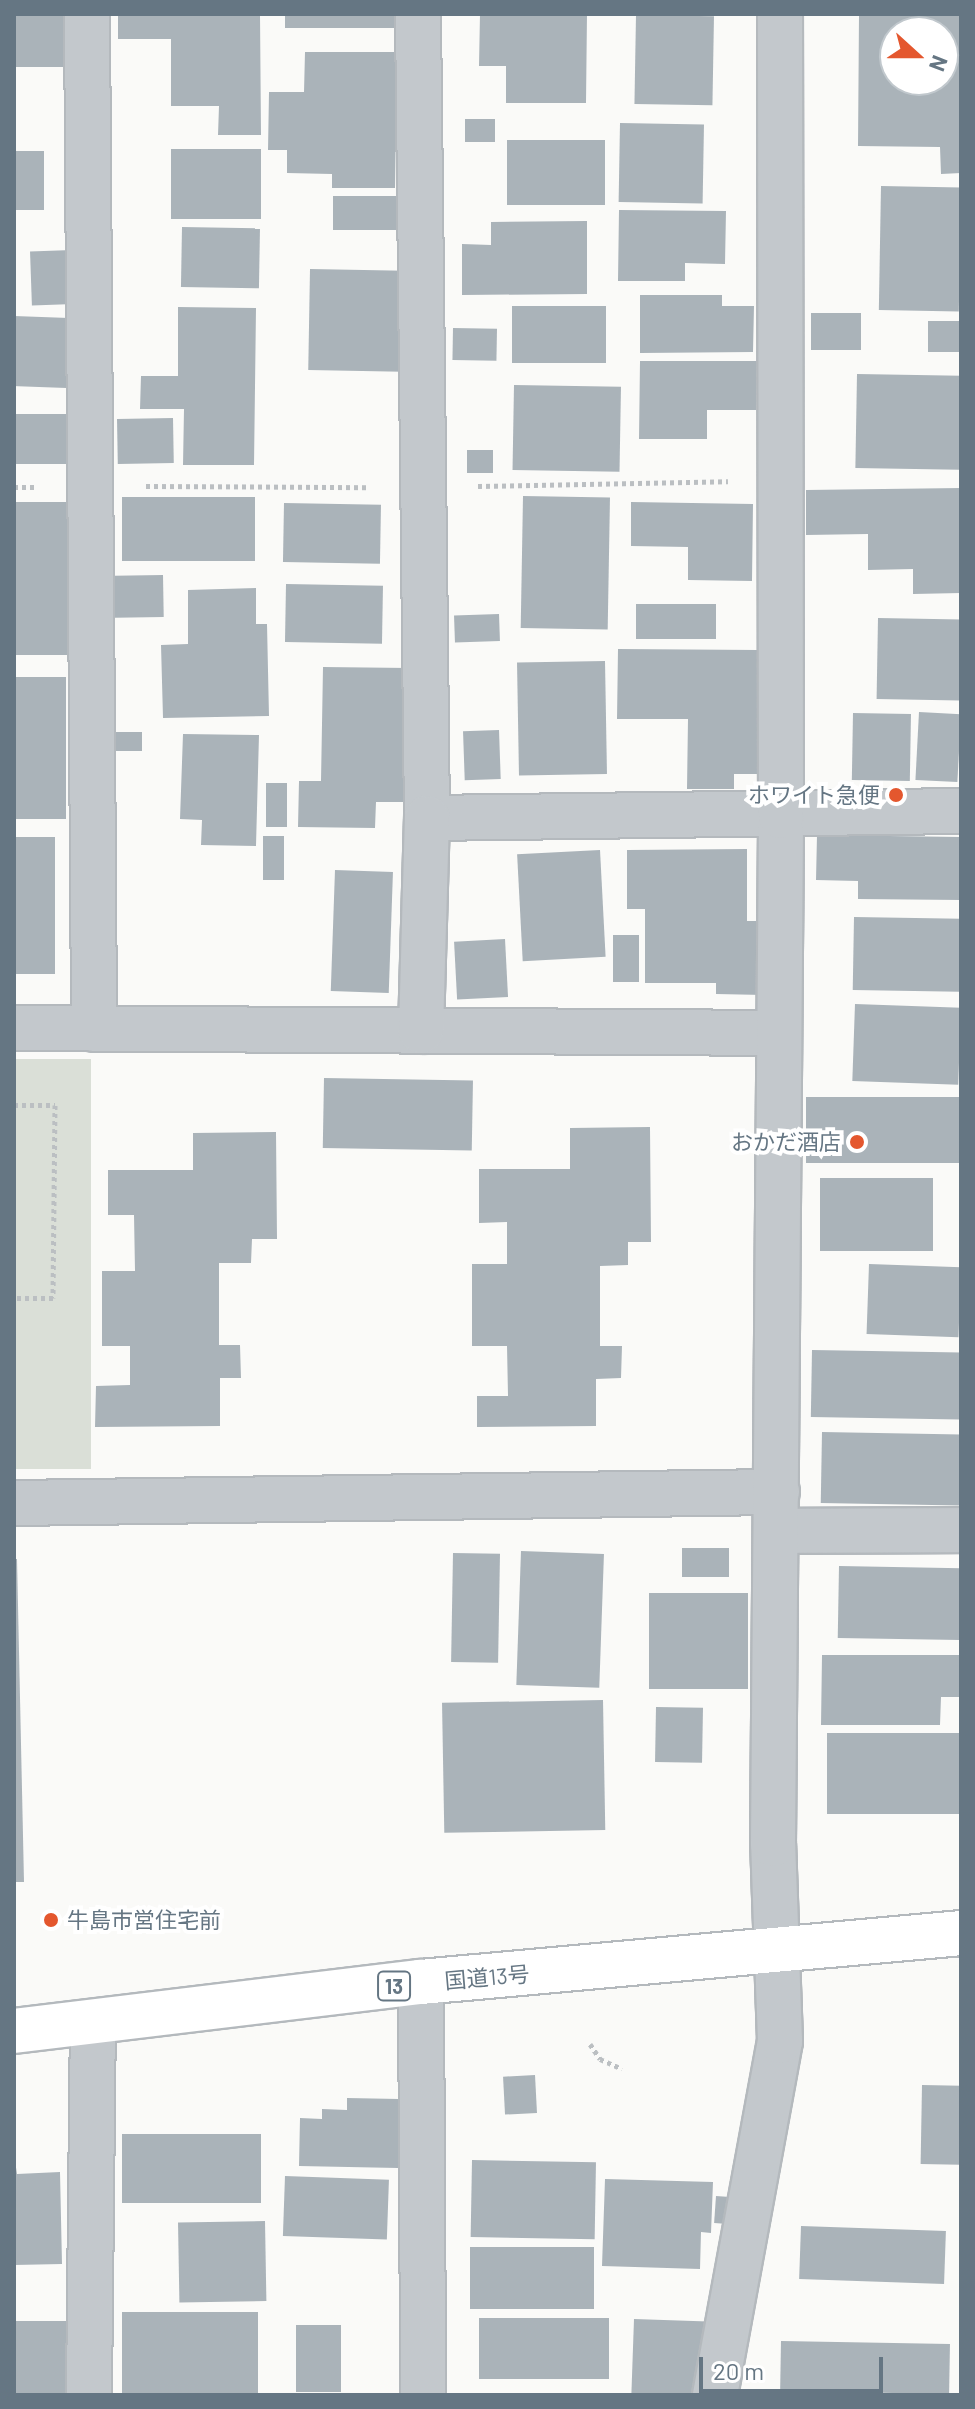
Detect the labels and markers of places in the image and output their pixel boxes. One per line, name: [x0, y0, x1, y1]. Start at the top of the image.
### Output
place label: ホワイト急便: [748, 782, 880, 808]
marker: ホワイト急便: [887, 786, 905, 804]
place label: おかだ酒店: [731, 1129, 841, 1155]
marker: おかだ酒店: [848, 1133, 866, 1151]
place label: 牛島市営住宅前: [67, 1907, 221, 1933]
marker: 牛島市営住宅前: [42, 1911, 60, 1929]

